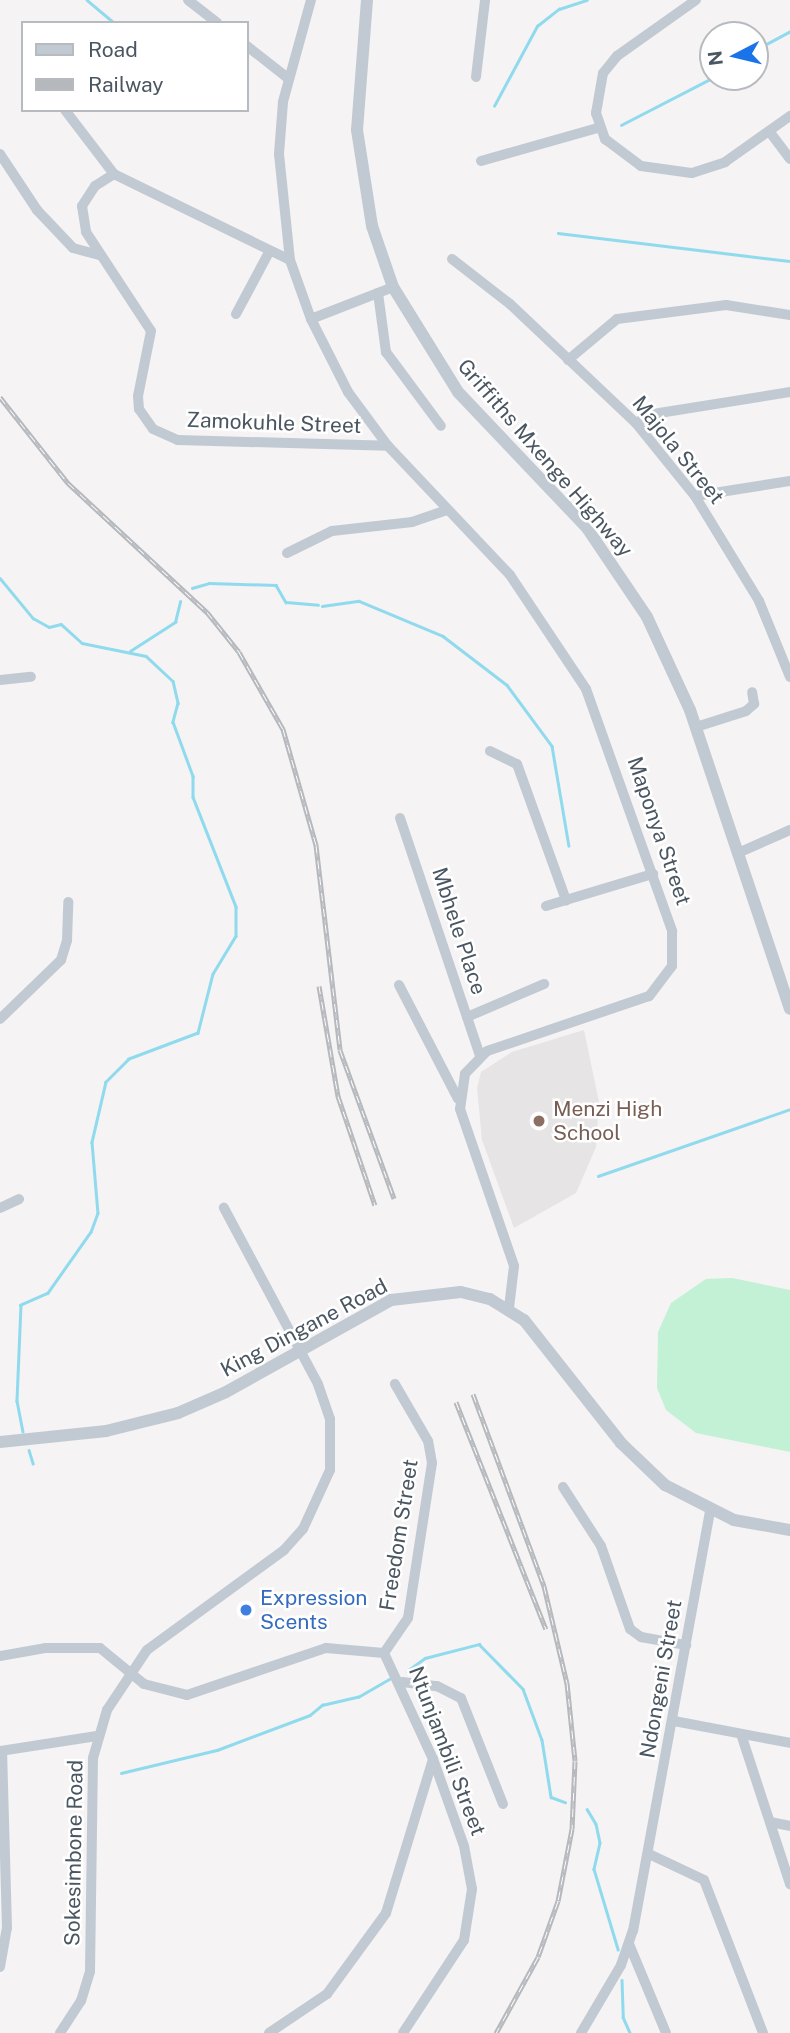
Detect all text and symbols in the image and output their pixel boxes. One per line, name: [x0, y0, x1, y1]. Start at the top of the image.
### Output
legend: [21, 21, 248, 112]
north arrow: [699, 21, 769, 91]
text: Road: [88, 37, 138, 62]
text: N: [703, 50, 727, 67]
text: Railway: [88, 72, 164, 97]
street label: Griffiths Mxenge Highway: [452, 354, 638, 562]
street label: Majola Street: [627, 391, 729, 509]
street label: Zamokuhle Street: [186, 407, 362, 439]
street label: Maponya Street: [622, 753, 696, 909]
street label: Mbhele Place: [427, 864, 491, 998]
place label: Menzi High School: [553, 1096, 662, 1146]
marker: Menzi High School: [531, 1113, 547, 1129]
street label: King Dingane Road: [216, 1273, 392, 1383]
street label: Freedom Street: [375, 1457, 423, 1613]
place label: Expression Scents: [260, 1585, 367, 1635]
street label: Ndongeni Street: [635, 1598, 687, 1760]
marker: Expression Scents: [238, 1602, 254, 1618]
street label: Ntunjambili Street: [403, 1663, 491, 1839]
street label: Sokesimbone Road: [60, 1760, 88, 1946]

